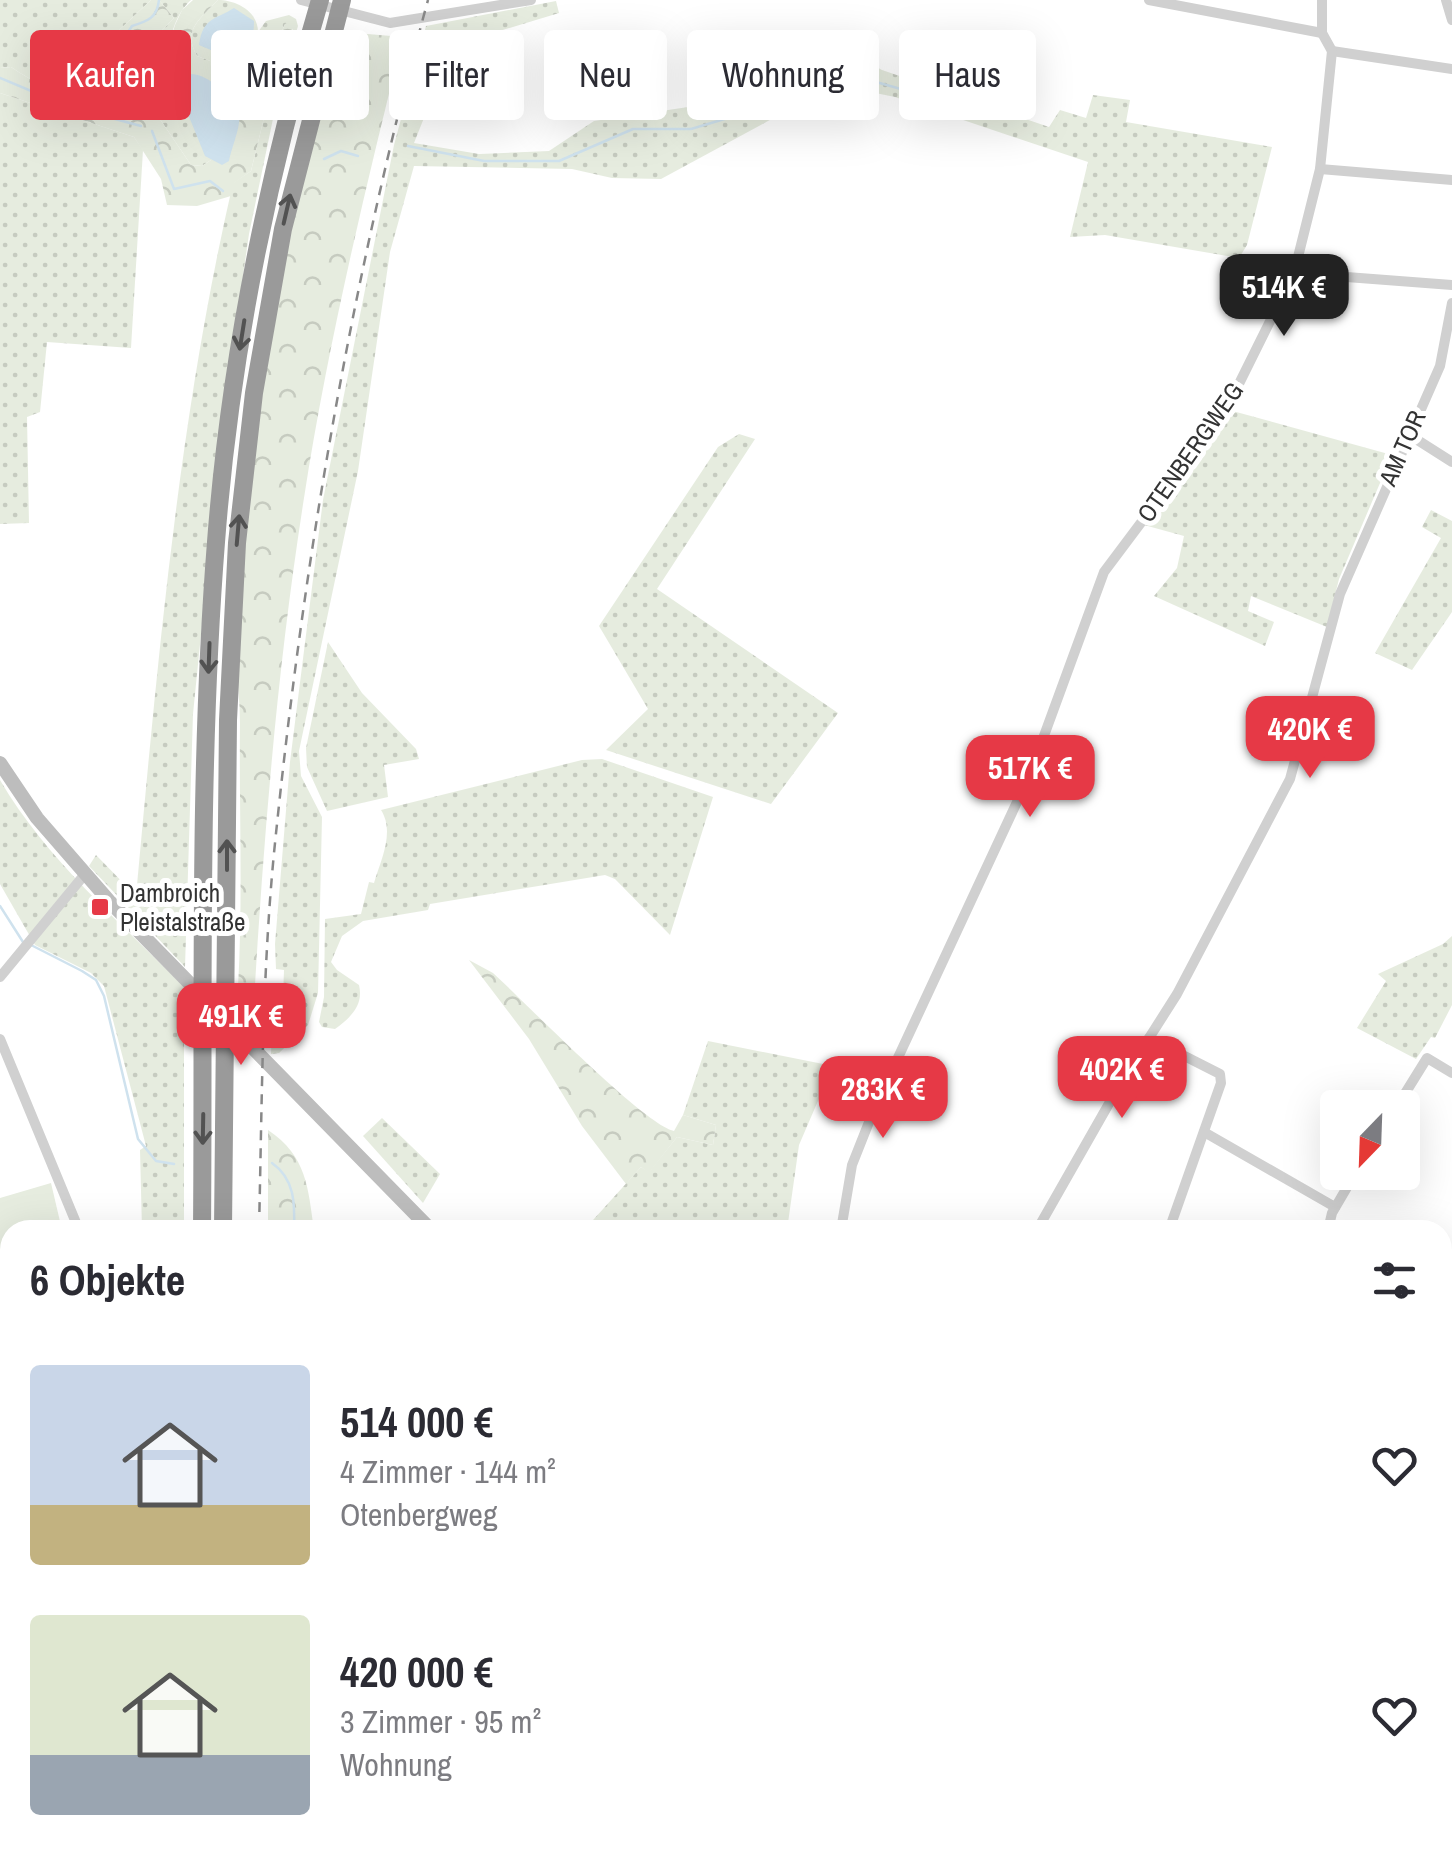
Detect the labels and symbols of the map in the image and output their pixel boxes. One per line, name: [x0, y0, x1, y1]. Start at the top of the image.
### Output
one-way arrow: [279, 194, 298, 226]
pin: 514K €: [1203, 254, 1365, 339]
one-way arrow: [232, 318, 251, 351]
street label: OTENBERGWEG: [1129, 375, 1251, 529]
street label: AM TOR: [1370, 405, 1434, 492]
one-way arrow: [229, 515, 248, 547]
one-way arrow: [200, 642, 219, 674]
pin: 420K €: [1229, 696, 1391, 781]
pin: 517K €: [949, 735, 1111, 820]
one-way arrow: [218, 839, 236, 872]
place label: Dambroich Pleistalstraße: [120, 876, 245, 939]
marker: Dambroich Pleistalstraße: [89, 896, 111, 918]
pin: 491K €: [160, 983, 322, 1068]
pin: 402K €: [1041, 1036, 1203, 1121]
pin: 283K €: [802, 1056, 964, 1141]
north arrow: [1320, 1090, 1420, 1190]
one-way arrow: [194, 1112, 212, 1145]

